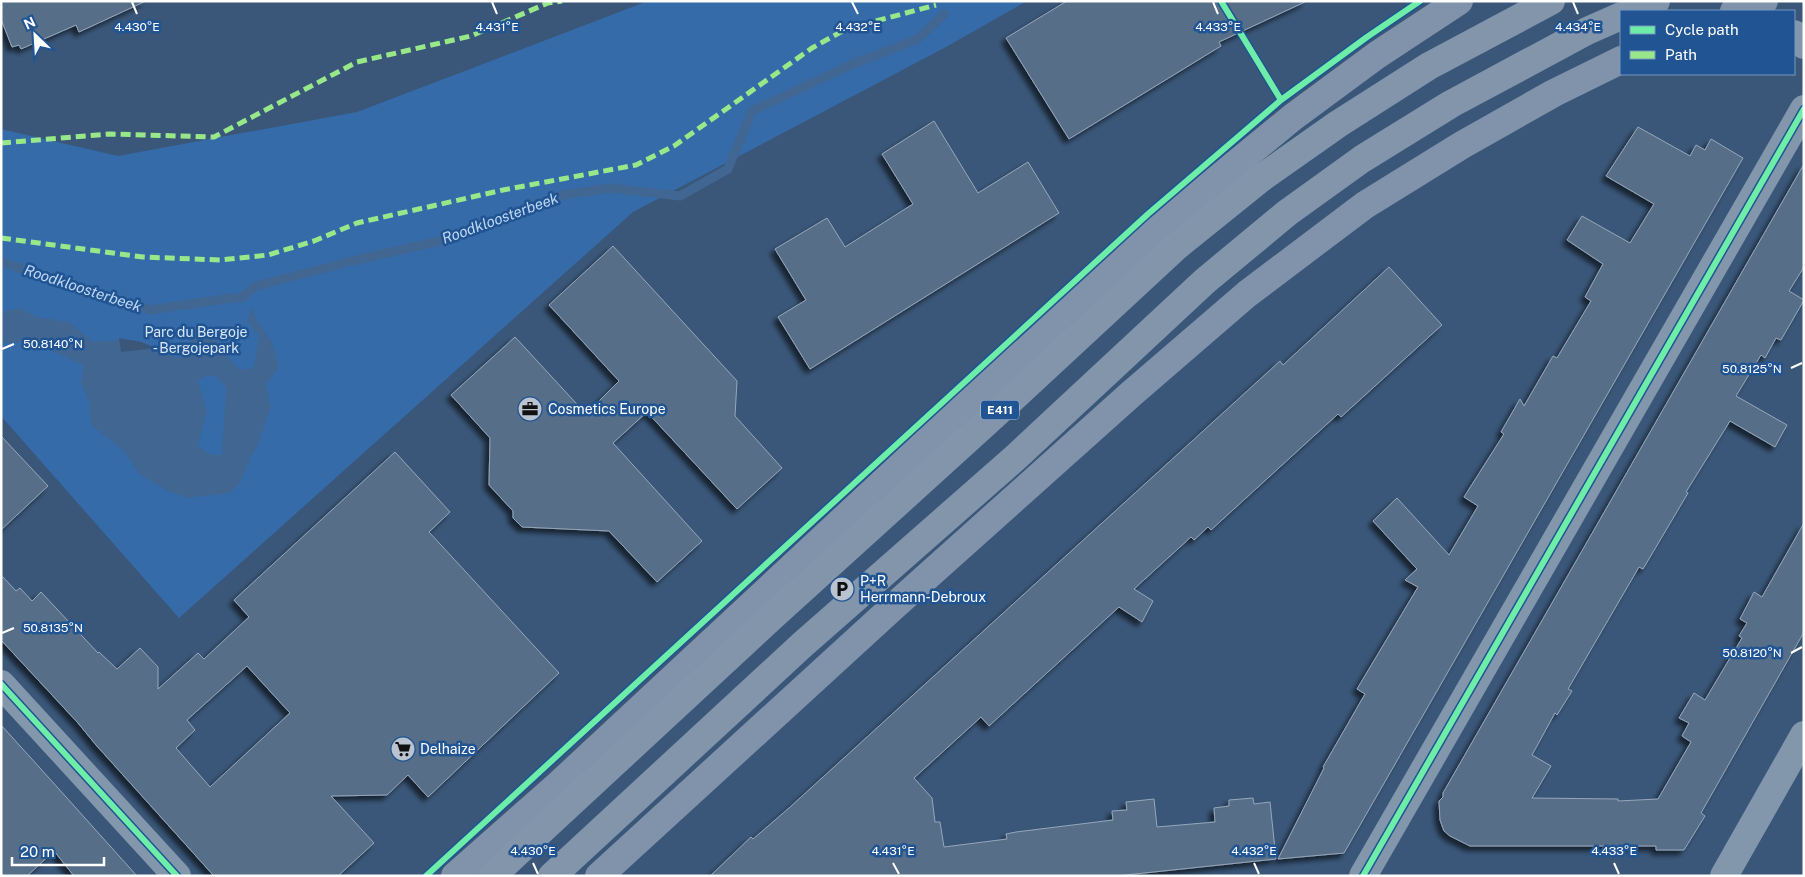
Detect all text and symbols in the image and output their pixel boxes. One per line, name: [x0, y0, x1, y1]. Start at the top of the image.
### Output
north arrow: [10, 10, 60, 60]
legend: [1620, 10, 1795, 75]
text: N: [21, 14, 38, 33]
text: 4.430°E: [114, 20, 160, 34]
text: 4.431°E: [475, 20, 519, 34]
text: 4.432°E: [835, 20, 881, 34]
text: 4.433°E: [1195, 20, 1241, 34]
text: 4.434°E: [1555, 20, 1601, 34]
text: Cycle path: [1665, 21, 1739, 38]
text: Path: [1665, 46, 1697, 63]
water label: Roodkloosterbeek: [440, 189, 561, 247]
water label: Roodkloosterbeek: [22, 261, 145, 315]
park label: Parc du Bergoje - Bergojepark: [144, 324, 248, 356]
text: 50.8140°N: [23, 337, 83, 351]
text: 50.8125°N: [1722, 362, 1782, 376]
office icon: Cosmetics Europe: [517, 396, 543, 422]
road number: E411: [981, 400, 1019, 420]
place label: Cosmetics Europe: [548, 401, 666, 417]
place label: P+R Herrmann-Debroux: [860, 573, 986, 605]
parking icon: P+R Herrmann-Debroux: [829, 576, 855, 602]
text: 50.8135°N: [23, 621, 83, 635]
text: 50.8120°N: [1722, 646, 1782, 660]
supermarket icon: Delhaize: [390, 736, 416, 762]
place label: Delhaize: [420, 741, 476, 757]
scale bar: [12, 834, 105, 866]
text: 20 m: [20, 843, 55, 860]
text: 4.430°E: [510, 844, 556, 858]
text: 4.431°E: [871, 844, 915, 858]
text: 4.432°E: [1231, 844, 1277, 858]
text: 4.433°E: [1591, 844, 1637, 858]

